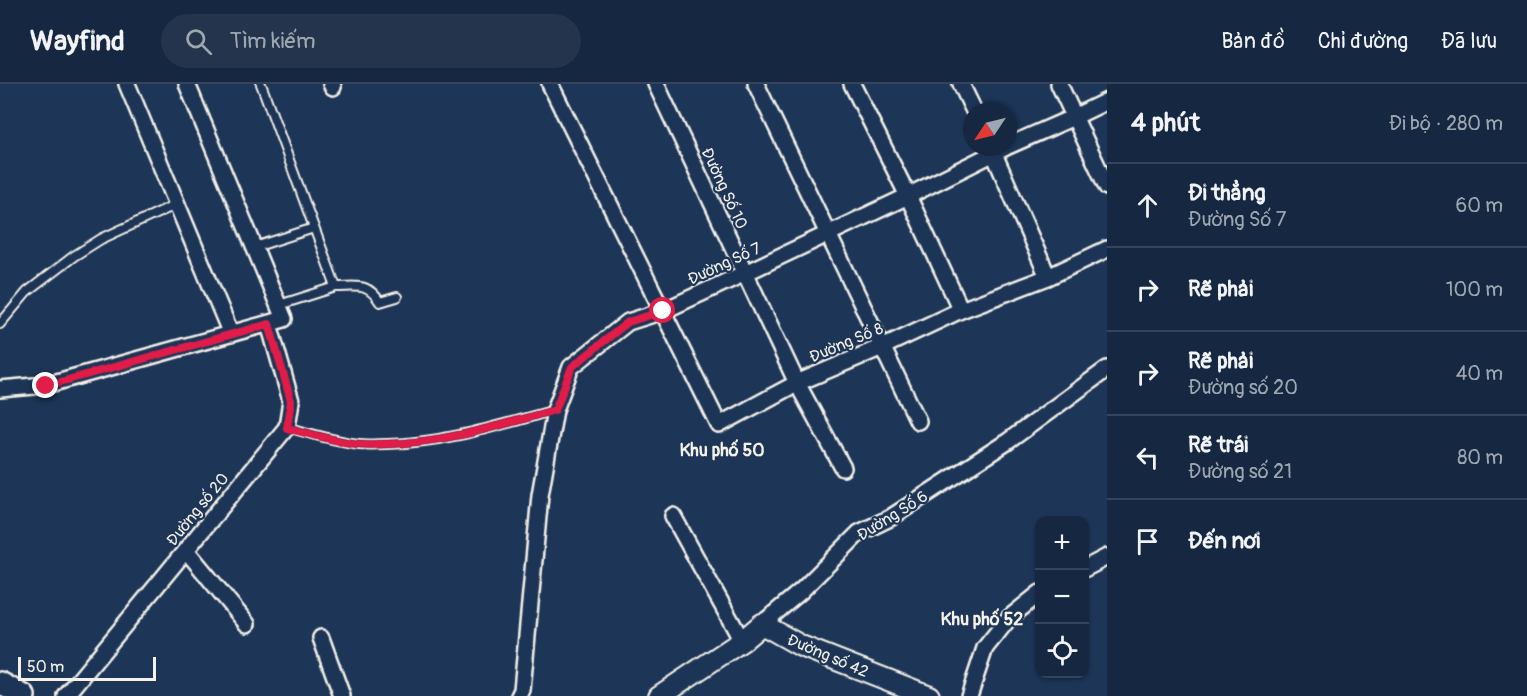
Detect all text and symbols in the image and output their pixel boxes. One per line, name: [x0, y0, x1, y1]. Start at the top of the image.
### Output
search box: [161, 14, 581, 68]
text: Wayfind: [30, 24, 125, 59]
icon: search: [182, 25, 215, 58]
text: Tìm kiếm: [230, 27, 316, 55]
text: Bản đồ: [1221, 28, 1285, 55]
text: Chỉ đường: [1318, 28, 1408, 55]
text: Đã lưu: [1441, 28, 1497, 55]
north arrow: [963, 102, 1017, 156]
text: 4 phút: [1131, 107, 1200, 139]
text: Đi bộ · 280 m: [1389, 111, 1503, 136]
street label: Đường Số 10: [697, 145, 752, 232]
text: Đi thẳng: [1188, 179, 1266, 207]
icon: ahead: [1131, 189, 1164, 222]
text: 60 m: [1456, 193, 1503, 218]
text: Đường Số 7: [1188, 207, 1286, 232]
street label: Đường Số 7: [685, 238, 765, 290]
icon: right: [1131, 273, 1164, 306]
text: Rẽ phải: [1188, 275, 1253, 303]
text: 100 m: [1446, 277, 1503, 302]
route start: [649, 297, 675, 323]
street label: Đường Số 8: [806, 318, 886, 367]
text: Rẽ phải: [1188, 347, 1253, 375]
icon: right: [1131, 357, 1164, 390]
text: 40 m: [1456, 361, 1503, 386]
route end: [32, 372, 58, 398]
text: Đường số 20: [1188, 375, 1298, 400]
text: Rẽ trái: [1188, 431, 1248, 459]
district label: Khu phố 50: [680, 439, 765, 462]
icon: left: [1131, 441, 1164, 474]
text: 80 m: [1457, 445, 1503, 470]
text: Đường số 21: [1188, 459, 1292, 484]
street label: Đường số 20: [162, 469, 233, 550]
street label: Đường Số 6: [854, 486, 932, 545]
map controls: [1035, 516, 1089, 678]
button: +: [1035, 516, 1089, 570]
icon: arrive: [1131, 525, 1164, 558]
text: Đến nơi: [1188, 527, 1260, 555]
button: −: [1035, 570, 1089, 624]
district label: Khu phố 52: [941, 608, 1023, 631]
button: locate: [1035, 624, 1089, 678]
street label: Đường số 42: [784, 630, 871, 682]
scale bar: [18, 654, 156, 682]
text: 50 m: [27, 657, 64, 677]

